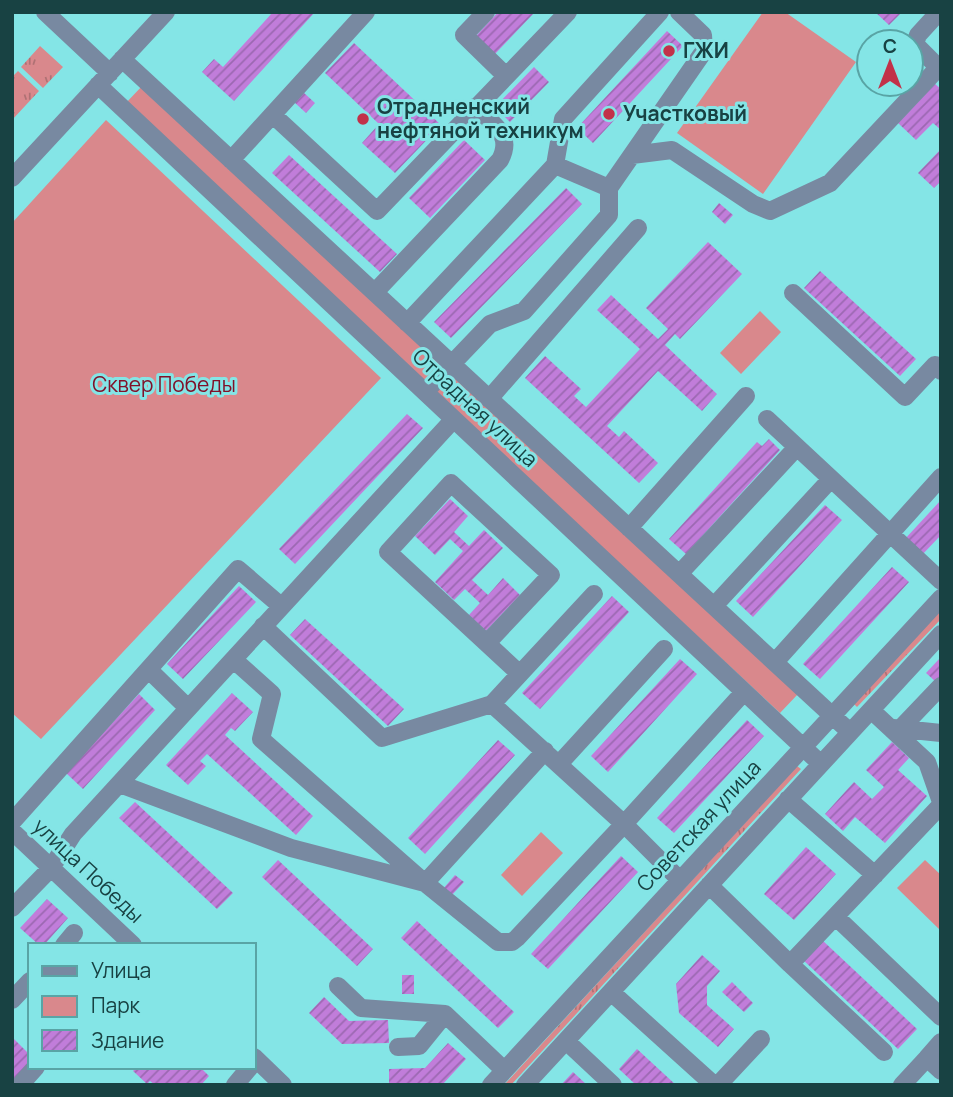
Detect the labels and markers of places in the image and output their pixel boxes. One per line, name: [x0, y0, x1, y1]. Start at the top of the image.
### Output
place label: ГЖИ: [683, 36, 729, 64]
marker: ГЖИ: [661, 43, 677, 59]
place label: Отрадненский нефтяной техникум: [377, 92, 584, 144]
place label: Участковый: [623, 99, 747, 127]
marker: Участковый: [601, 106, 617, 122]
marker: Отрадненский нефтяной техникум: [355, 111, 371, 127]

